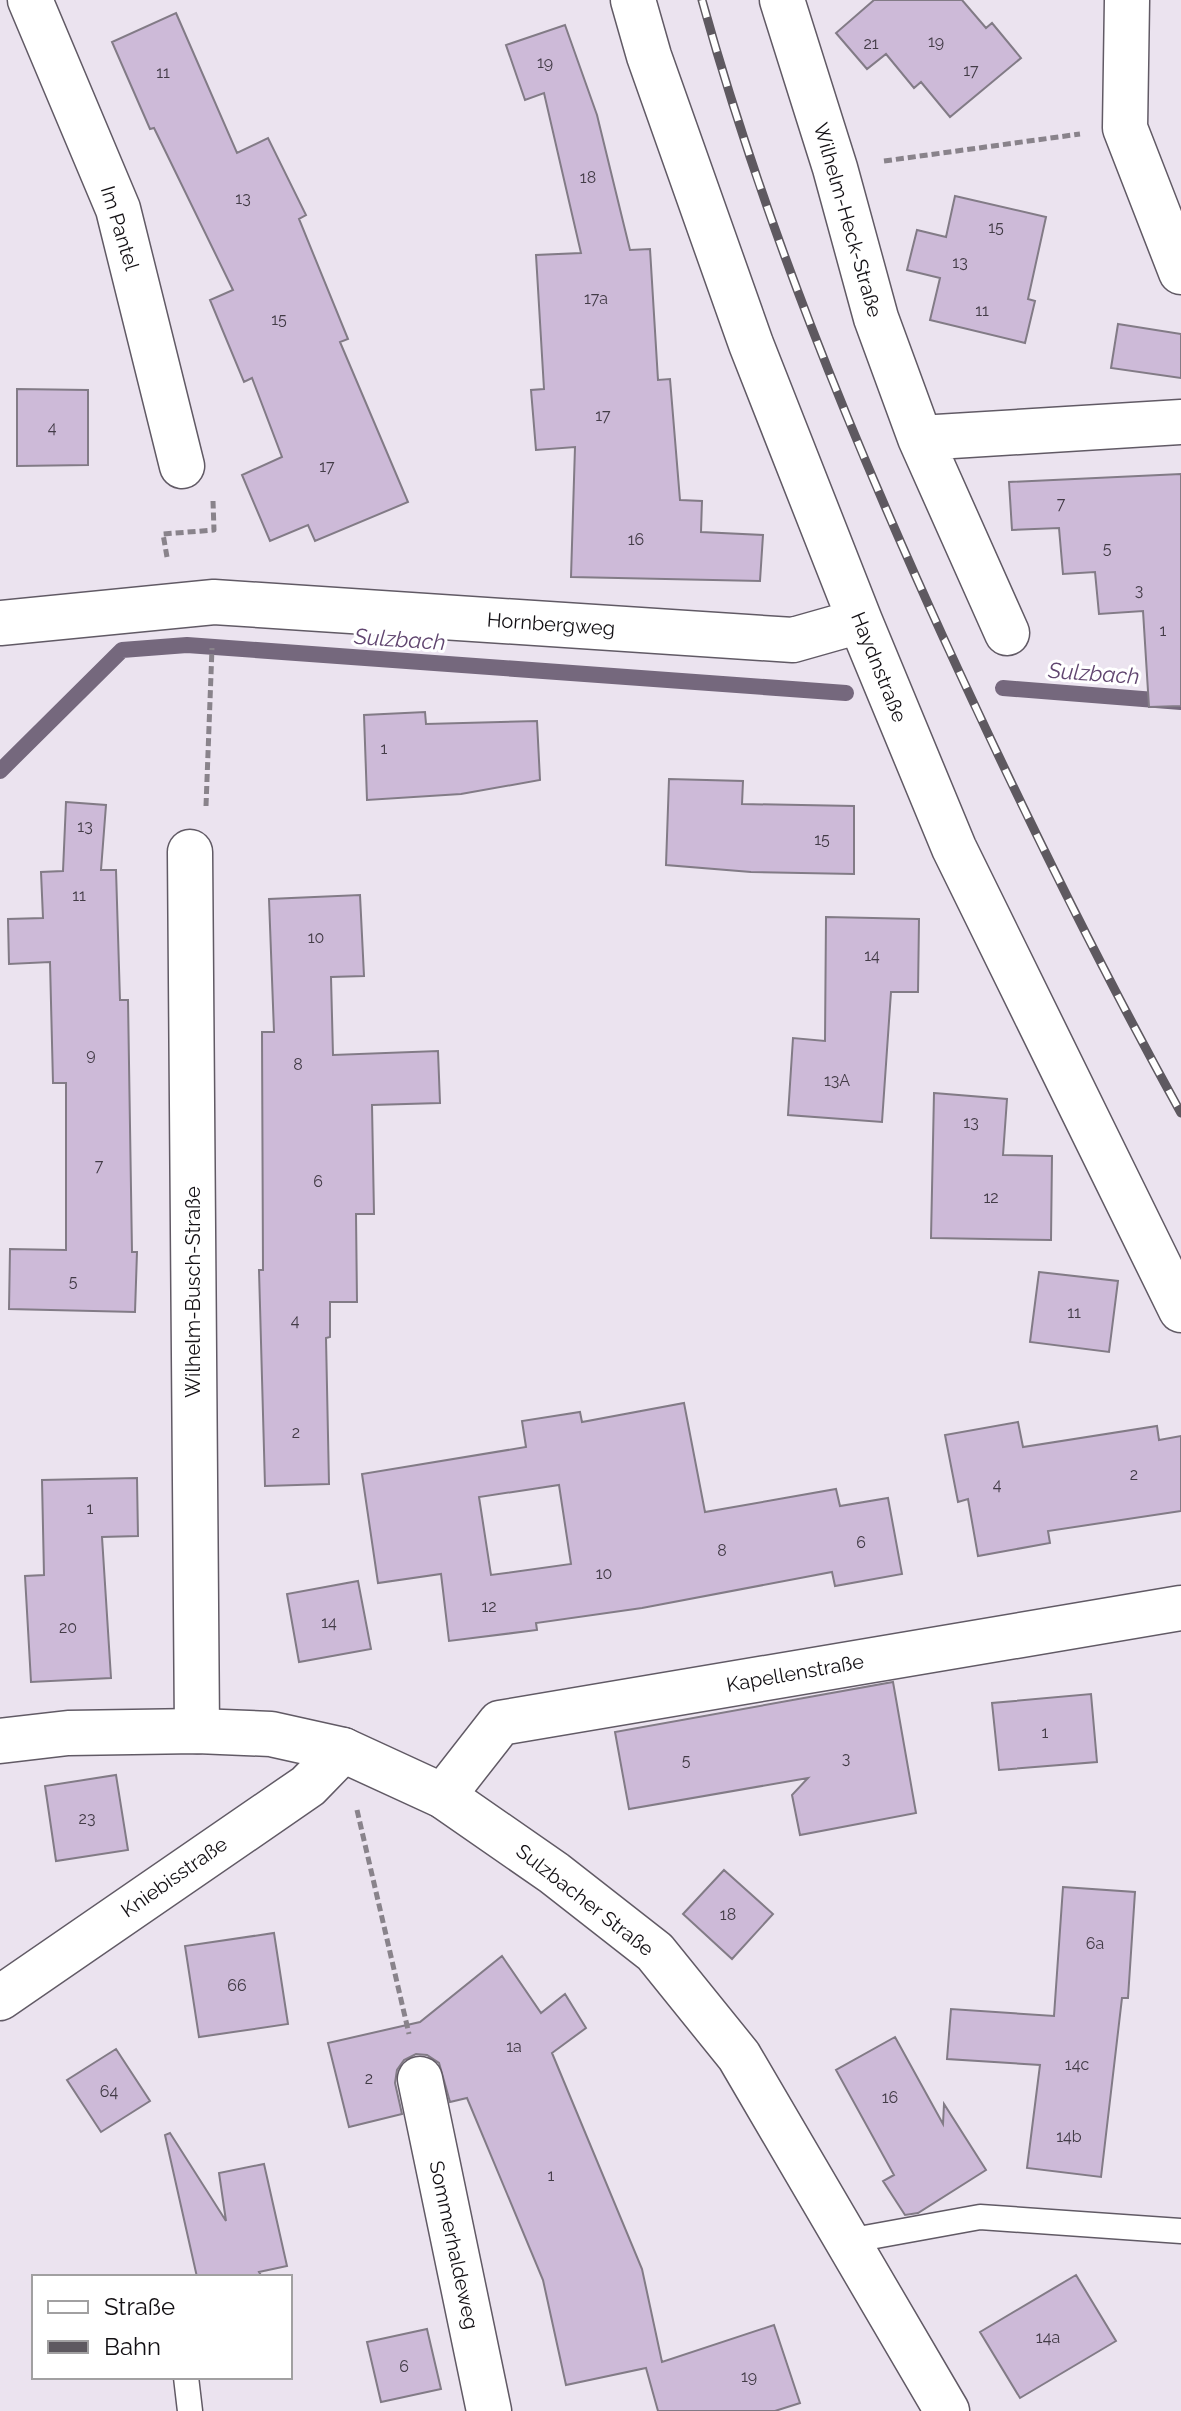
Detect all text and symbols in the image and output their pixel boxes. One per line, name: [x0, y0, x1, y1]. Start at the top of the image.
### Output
house number: 19: [928, 32, 944, 51]
house number: 21: [863, 34, 879, 53]
house number: 19: [537, 53, 553, 72]
house number: 17: [963, 61, 979, 80]
house number: 11: [156, 63, 170, 82]
street label: Wilhelm-Heck-Straße: [809, 120, 887, 320]
house number: 18: [580, 168, 596, 187]
street label: Im Pantel: [96, 183, 144, 274]
house number: 13: [235, 189, 251, 208]
house number: 15: [988, 218, 1004, 237]
house number: 13: [952, 253, 968, 272]
house number: 17a: [584, 289, 608, 308]
house number: 11: [975, 301, 989, 320]
house number: 15: [271, 310, 287, 329]
house number: 17: [595, 406, 611, 425]
house number: 4: [48, 418, 57, 437]
house number: 17: [319, 457, 335, 476]
house number: 7: [1057, 494, 1066, 513]
house number: 16: [628, 530, 644, 549]
house number: 5: [1103, 539, 1112, 558]
house number: 3: [1135, 581, 1143, 600]
street label: Hornbergweg: [486, 608, 616, 640]
street label: Haydnstraße: [846, 608, 912, 726]
house number: 1: [1160, 621, 1167, 640]
water label: Sulzbach: [352, 623, 447, 655]
water label: Sulzbach: [1046, 657, 1141, 689]
house number: 1: [381, 739, 388, 758]
house number: 13: [77, 817, 93, 836]
house number: 15: [814, 830, 830, 849]
house number: 11: [72, 886, 86, 905]
house number: 10: [308, 928, 324, 947]
house number: 14: [864, 946, 880, 965]
house number: 9: [86, 1045, 96, 1064]
house number: 8: [293, 1055, 303, 1074]
house number: 13A: [824, 1071, 850, 1090]
house number: 13: [963, 1113, 979, 1132]
house number: 7: [95, 1156, 104, 1175]
house number: 6: [313, 1172, 323, 1191]
street label: Wilhelm-Busch-Straße: [181, 1186, 205, 1398]
house number: 12: [983, 1188, 999, 1207]
house number: 5: [69, 1272, 78, 1291]
house number: 11: [1067, 1303, 1081, 1322]
house number: 4: [291, 1311, 300, 1330]
house number: 2: [292, 1423, 300, 1442]
house number: 2: [1130, 1465, 1138, 1484]
house number: 4: [993, 1475, 1002, 1494]
house number: 1: [87, 1499, 94, 1518]
house number: 6: [856, 1533, 866, 1552]
house number: 8: [717, 1541, 727, 1560]
house number: 10: [596, 1564, 612, 1583]
house number: 12: [481, 1597, 497, 1616]
house number: 14: [321, 1613, 337, 1632]
house number: 20: [59, 1618, 77, 1637]
street label: Kapellenstraße: [724, 1649, 866, 1697]
house number: 1: [1042, 1723, 1049, 1742]
house number: 3: [842, 1749, 850, 1768]
house number: 5: [682, 1751, 691, 1770]
house number: 23: [79, 1809, 95, 1828]
street label: Kniebisstraße: [116, 1831, 232, 1922]
street label: Sulzbacher Straße: [511, 1839, 659, 1961]
house number: 18: [720, 1905, 736, 1924]
house number: 6a: [1086, 1934, 1104, 1953]
house number: 66: [227, 1976, 247, 1995]
house number: 1a: [506, 2037, 522, 2056]
house number: 14c: [1065, 2055, 1089, 2074]
house number: 2: [365, 2069, 373, 2088]
house number: 64: [100, 2082, 118, 2101]
house number: 16: [882, 2088, 898, 2107]
house number: 14b: [1056, 2127, 1082, 2146]
street label: Sommerhaldeweg: [424, 2159, 484, 2331]
house number: 1: [548, 2166, 555, 2185]
legend: [32, 2275, 292, 2379]
text: Straße: [104, 2292, 175, 2321]
house number: 14a: [1036, 2328, 1060, 2347]
text: Bahn: [104, 2332, 161, 2361]
house number: 6: [399, 2357, 409, 2376]
house number: 19: [741, 2367, 757, 2386]

